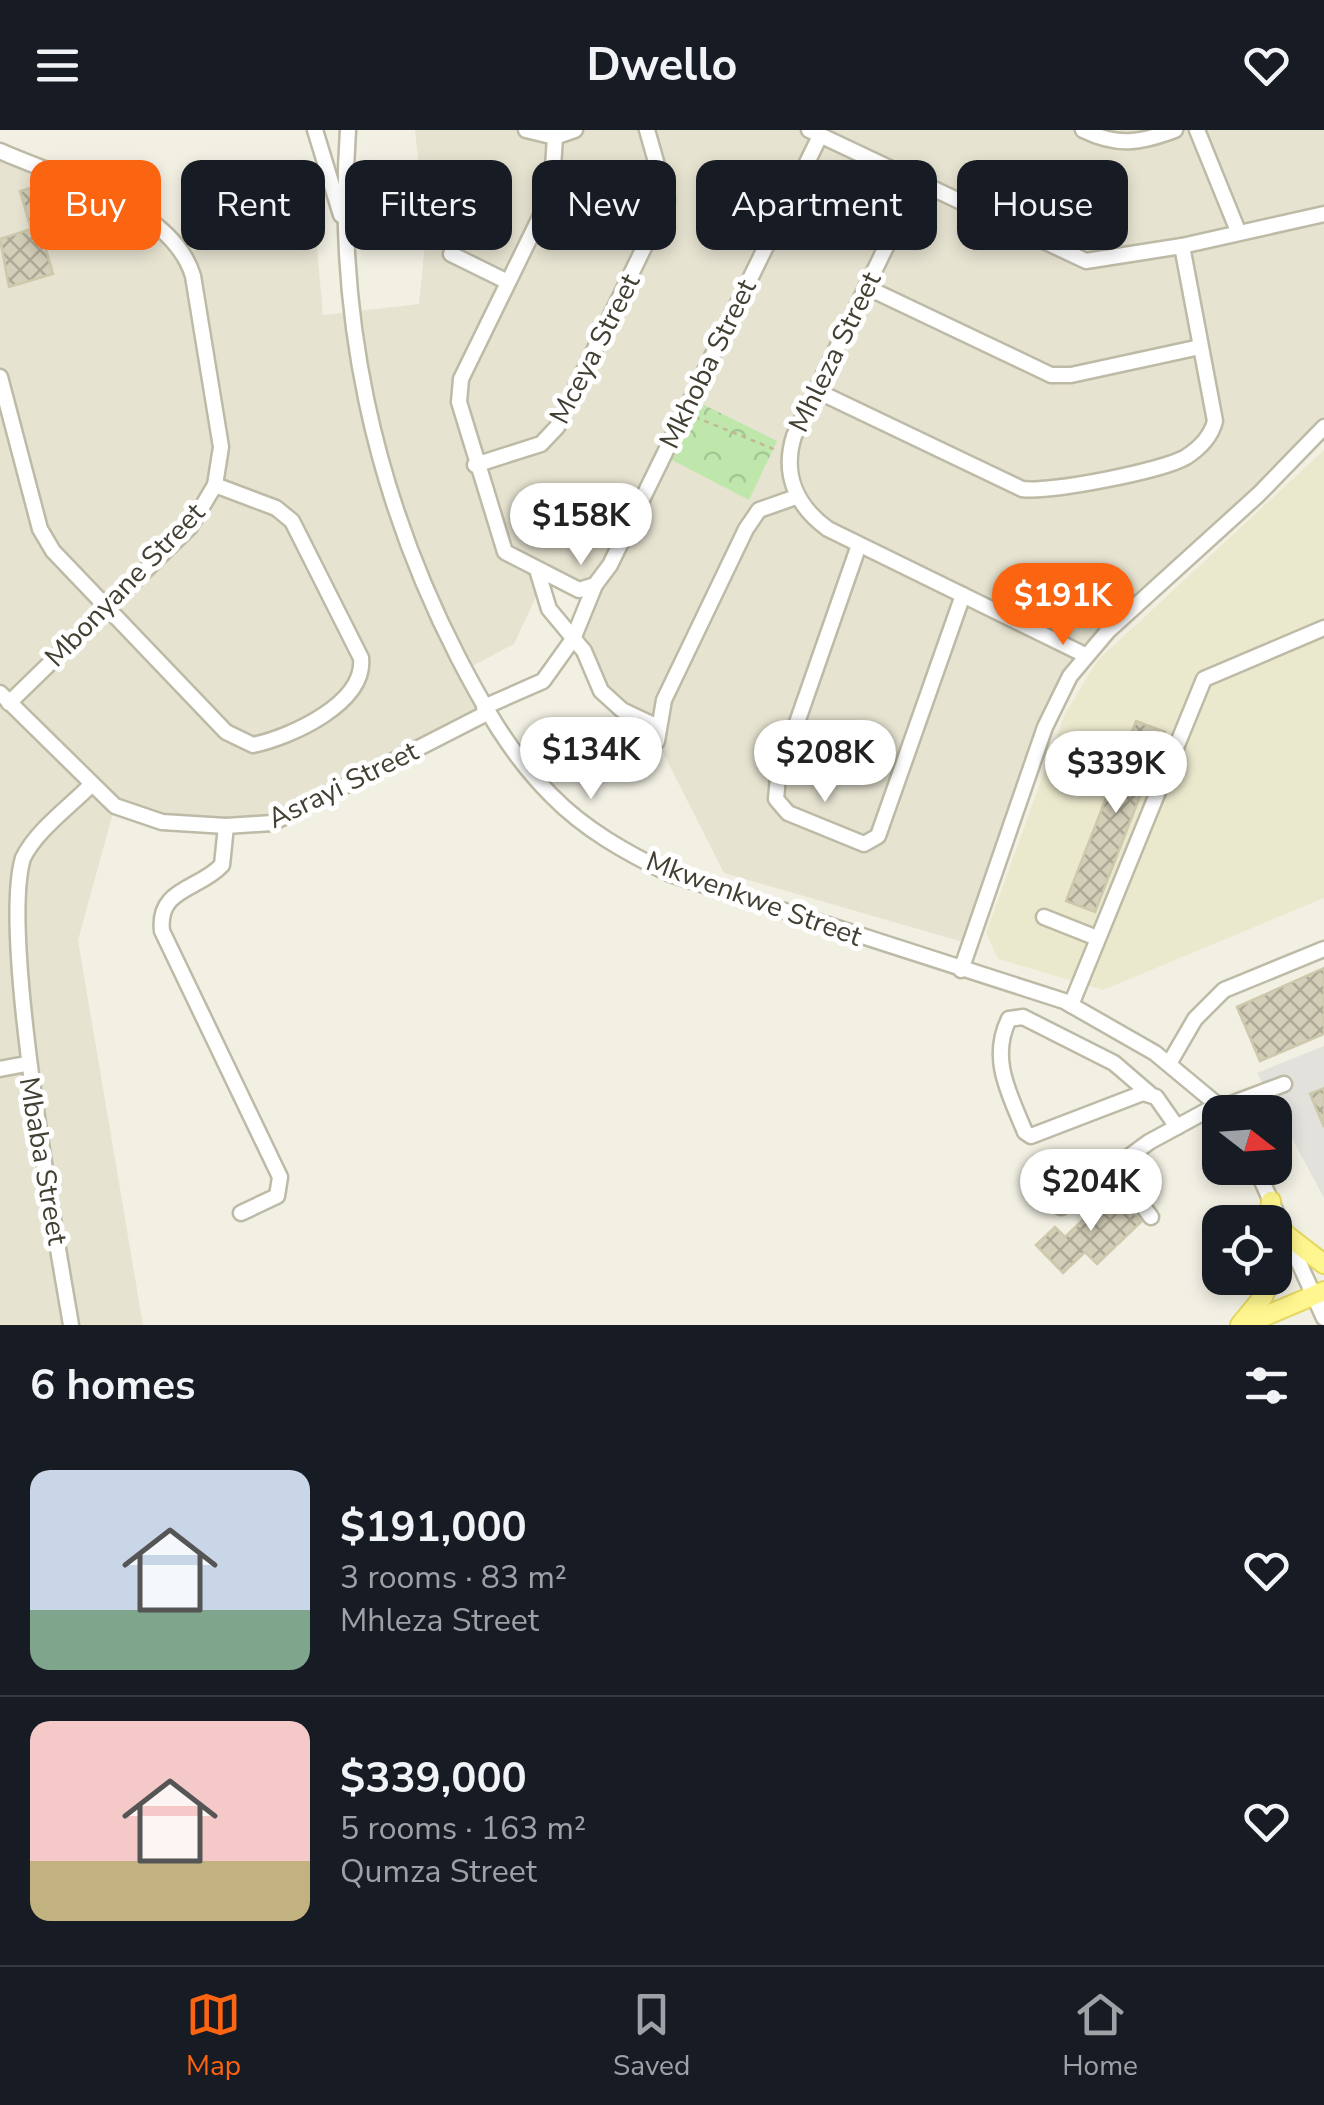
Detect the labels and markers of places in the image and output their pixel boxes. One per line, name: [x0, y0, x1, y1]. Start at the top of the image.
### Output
pin: $158K: [511, 483, 651, 568]
pin: $191K: [993, 563, 1133, 648]
pin: $134K: [521, 717, 661, 802]
pin: $208K: [755, 720, 895, 805]
pin: $339K: [1046, 731, 1186, 816]
pin: $204K: [1021, 1149, 1161, 1234]

